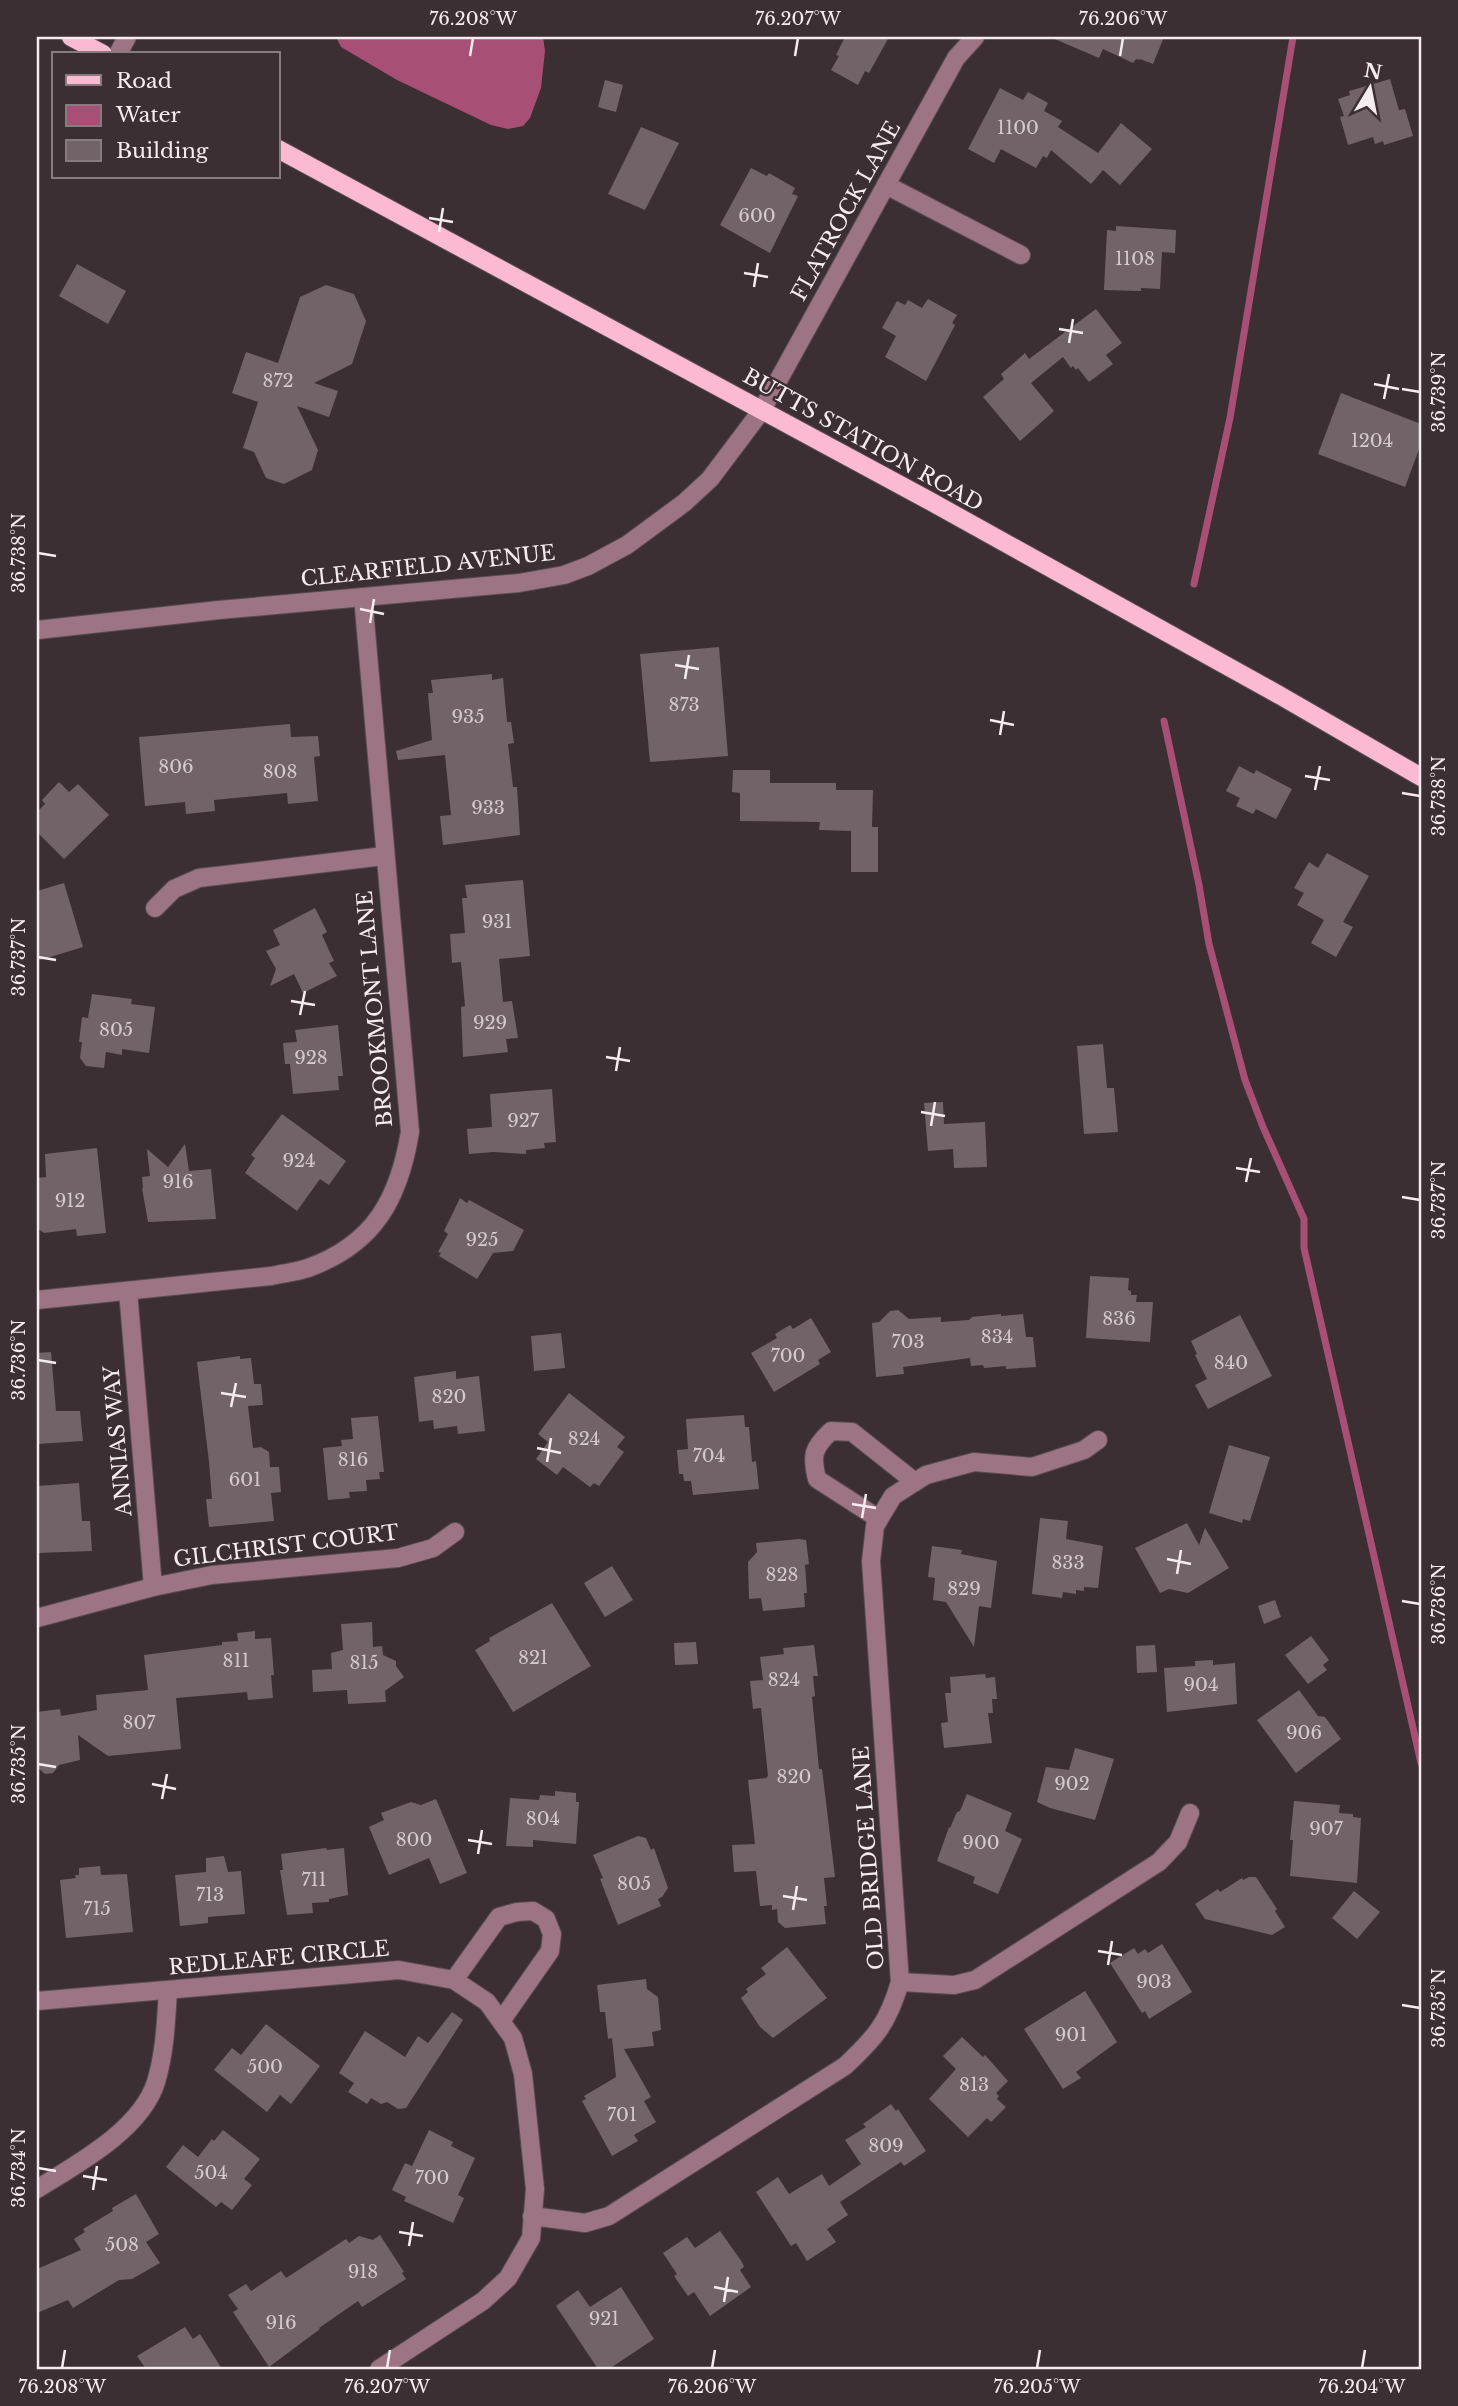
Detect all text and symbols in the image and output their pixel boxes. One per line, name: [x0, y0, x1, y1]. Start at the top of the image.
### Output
text: 76.208°W: [429, 8, 518, 30]
text: 76.207°W: [755, 8, 842, 30]
text: 76.206°W: [1079, 8, 1168, 30]
legend: [52, 52, 280, 178]
north arrow: [1336, 52, 1406, 122]
text: N: [1362, 59, 1384, 85]
text: Road: [116, 68, 172, 94]
text: Water: [115, 102, 180, 128]
street label: FLATROCK LANE: [786, 117, 906, 305]
house number: 1100: [997, 117, 1039, 139]
text: Building: [116, 138, 209, 164]
house number: 600: [738, 205, 776, 227]
house number: 1108: [1115, 248, 1155, 270]
text: 36.739°N: [1428, 351, 1450, 433]
street label: BUTTS STATION ROAD: [738, 363, 988, 517]
house number: 872: [262, 370, 294, 392]
house number: 1204: [1351, 430, 1393, 452]
text: 36.738°N: [8, 513, 30, 593]
street label: CLEARFIELD AVENUE: [299, 540, 557, 592]
house number: 873: [668, 694, 700, 716]
house number: 935: [452, 706, 484, 728]
house number: 806: [158, 756, 194, 778]
text: 36.738°N: [1428, 756, 1450, 836]
house number: 808: [263, 761, 297, 783]
house number: 933: [471, 797, 505, 819]
street label: BROOKMONT LANE: [352, 890, 398, 1128]
house number: 931: [482, 911, 512, 933]
text: 36.737°N: [8, 918, 30, 996]
house number: 929: [473, 1012, 507, 1034]
house number: 805: [99, 1019, 133, 1041]
house number: 928: [294, 1047, 328, 1069]
house number: 927: [507, 1110, 540, 1132]
house number: 924: [282, 1150, 316, 1172]
text: 36.737°N: [1428, 1161, 1450, 1239]
house number: 916: [162, 1171, 194, 1193]
house number: 912: [55, 1190, 85, 1212]
house number: 925: [466, 1229, 498, 1251]
house number: 836: [1102, 1308, 1136, 1330]
text: 36.736°N: [8, 1319, 30, 1401]
house number: 834: [981, 1326, 1013, 1348]
house number: 703: [892, 1331, 924, 1353]
house number: 700: [771, 1345, 805, 1367]
house number: 840: [1214, 1352, 1248, 1374]
street label: ANNIAS WAY: [98, 1364, 138, 1518]
house number: 820: [432, 1386, 466, 1408]
house number: 824: [568, 1428, 600, 1450]
house number: 704: [693, 1445, 725, 1467]
house number: 816: [338, 1449, 368, 1471]
house number: 601: [229, 1469, 261, 1491]
street label: GILCHRIST COURT: [172, 1519, 400, 1573]
house number: 833: [1051, 1552, 1085, 1574]
text: 36.736°N: [1428, 1563, 1450, 1645]
house number: 828: [766, 1564, 798, 1586]
house number: 829: [947, 1578, 981, 1600]
house number: 821: [518, 1647, 548, 1669]
house number: 811: [223, 1650, 249, 1672]
house number: 815: [349, 1652, 379, 1674]
house number: 824: [768, 1669, 800, 1691]
house number: 904: [1184, 1674, 1218, 1696]
house number: 807: [123, 1712, 156, 1734]
house number: 906: [1286, 1722, 1322, 1744]
text: 36.735°N: [8, 1724, 30, 1804]
street label: OLD BRIDGE LANE: [848, 1745, 890, 1971]
house number: 820: [777, 1766, 811, 1788]
house number: 902: [1054, 1773, 1090, 1795]
house number: 804: [526, 1808, 560, 1830]
house number: 907: [1309, 1818, 1344, 1840]
house number: 800: [396, 1829, 432, 1851]
house number: 900: [962, 1832, 1000, 1854]
house number: 711: [301, 1869, 327, 1891]
house number: 805: [617, 1873, 651, 1895]
house number: 713: [196, 1884, 224, 1906]
house number: 715: [83, 1898, 111, 1920]
street label: REDLEAFE CIRCLE: [168, 1935, 390, 1981]
text: 36.735°N: [1428, 1968, 1450, 2048]
house number: 903: [1136, 1971, 1172, 1993]
house number: 901: [1055, 2024, 1087, 2046]
house number: 500: [247, 2056, 283, 2078]
house number: 813: [959, 2074, 989, 2096]
house number: 701: [607, 2104, 637, 2126]
text: 36.734°N: [8, 2128, 30, 2208]
house number: 809: [868, 2135, 904, 2157]
house number: 504: [194, 2162, 228, 2184]
house number: 700: [415, 2167, 449, 2189]
house number: 508: [105, 2234, 139, 2256]
house number: 918: [348, 2261, 378, 2283]
house number: 921: [589, 2308, 619, 2330]
house number: 916: [265, 2312, 297, 2334]
text: 76.208°W: [18, 2376, 107, 2398]
text: 76.207°W: [344, 2376, 431, 2398]
text: 76.206°W: [668, 2376, 757, 2398]
text: 76.205°W: [994, 2376, 1081, 2398]
text: 76.204°W: [1319, 2376, 1406, 2398]

